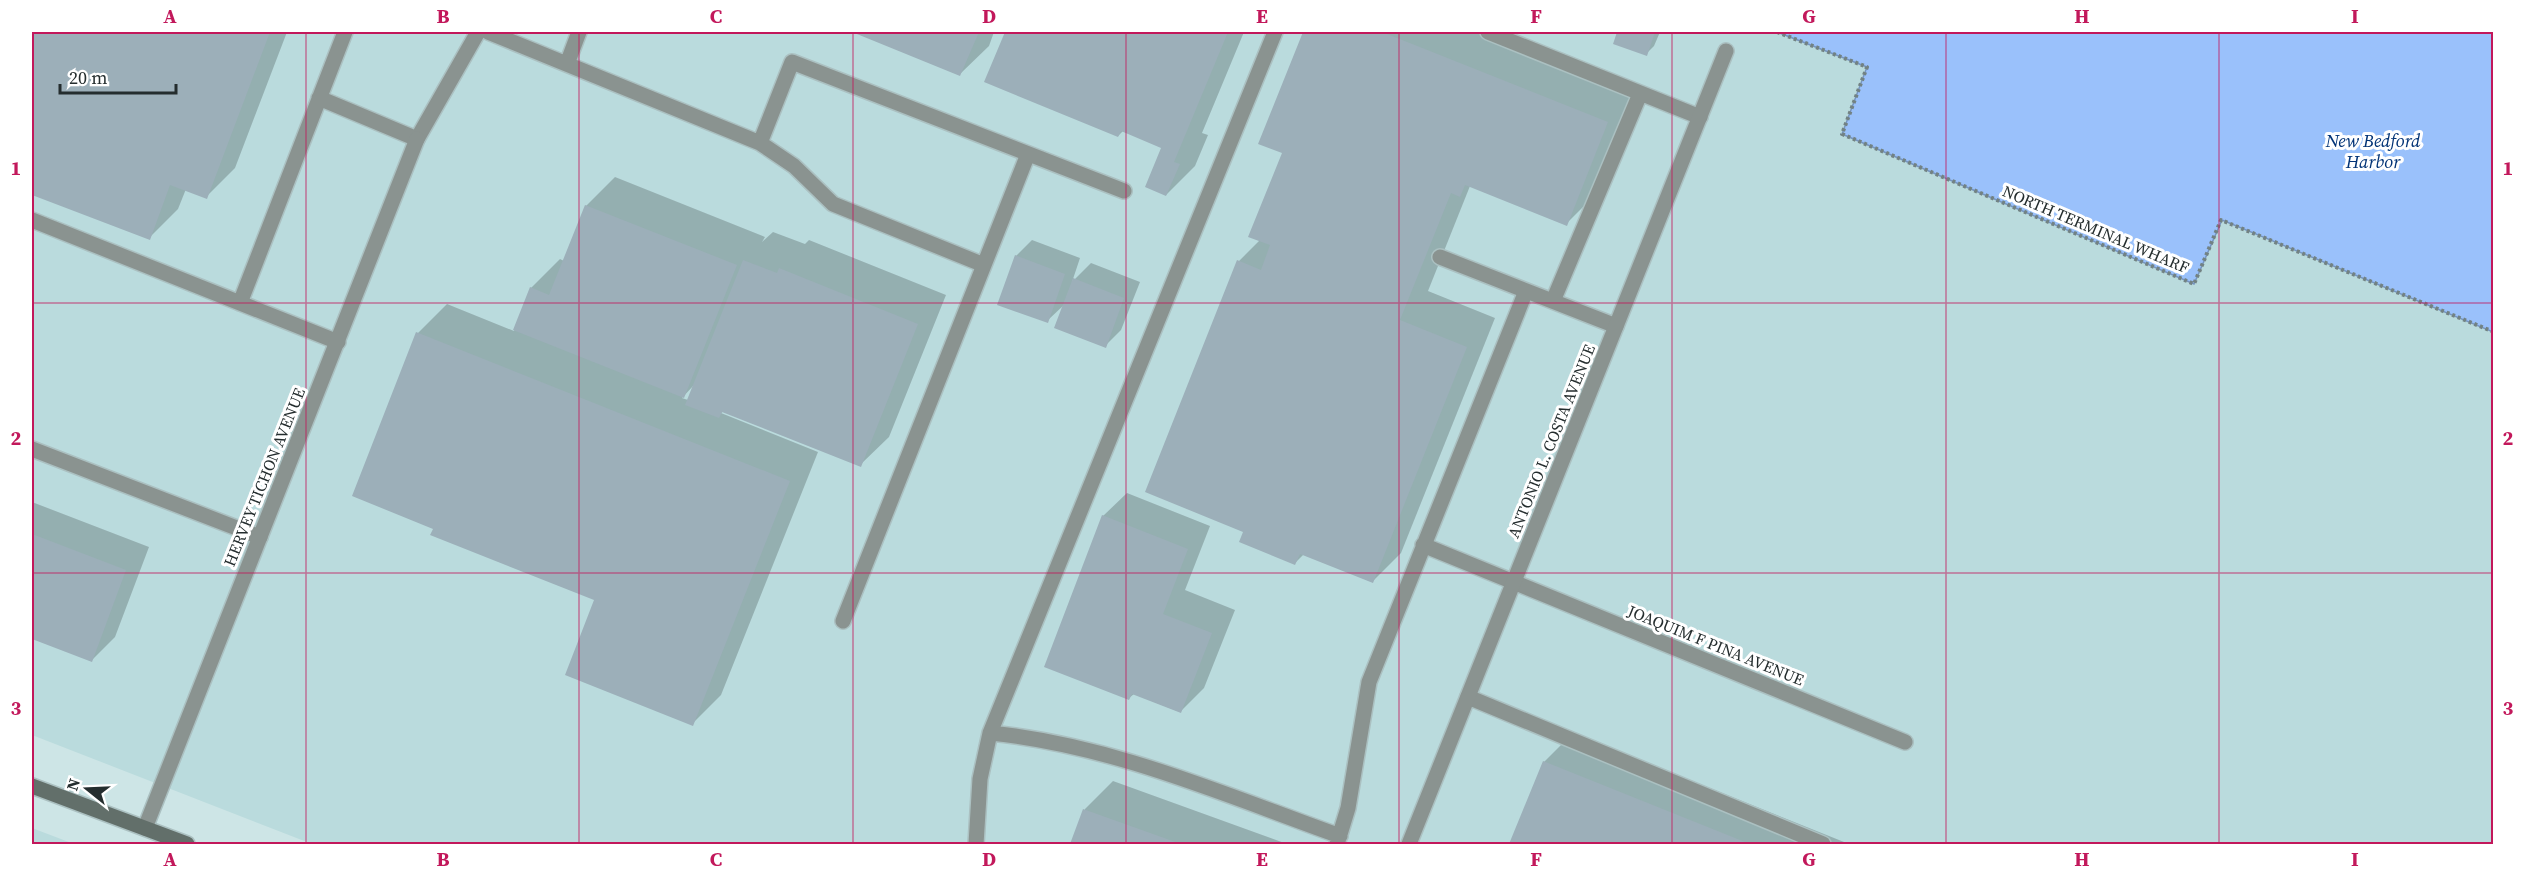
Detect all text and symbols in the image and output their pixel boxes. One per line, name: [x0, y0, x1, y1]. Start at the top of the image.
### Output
text: A: [163, 2, 177, 30]
text: B: [436, 2, 450, 30]
text: C: [710, 2, 722, 30]
text: D: [982, 2, 996, 30]
text: E: [1256, 2, 1268, 30]
text: F: [1530, 2, 1542, 30]
text: G: [1802, 2, 1816, 30]
text: H: [2074, 2, 2090, 30]
text: I: [2351, 2, 2359, 30]
scale bar: [60, 57, 176, 95]
text: 20 m: [69, 65, 107, 90]
water label: New Bedford Harbor: [2325, 128, 2421, 174]
text: 1: [11, 154, 21, 182]
text: 1: [2503, 154, 2513, 182]
street label: NORTH TERMINAL WHARF: [1999, 180, 2193, 278]
street label: ANTONIO L. COSTA AVENUE: [1502, 341, 1600, 541]
street label: HERVEY TICHON AVENUE: [218, 384, 310, 570]
text: 2: [11, 424, 22, 452]
text: 2: [2503, 424, 2514, 452]
street label: JOAQUIM F PINA AVENUE: [1624, 599, 1808, 691]
text: 3: [11, 694, 22, 722]
text: 3: [2503, 694, 2514, 722]
north arrow: [57, 759, 117, 819]
text: N: [60, 775, 85, 793]
text: A: [163, 845, 177, 873]
text: B: [436, 845, 450, 873]
text: C: [710, 845, 722, 873]
text: D: [982, 845, 996, 873]
text: E: [1256, 845, 1268, 873]
text: F: [1530, 845, 1542, 873]
text: G: [1802, 845, 1816, 873]
text: H: [2074, 845, 2090, 873]
text: I: [2351, 845, 2359, 873]

